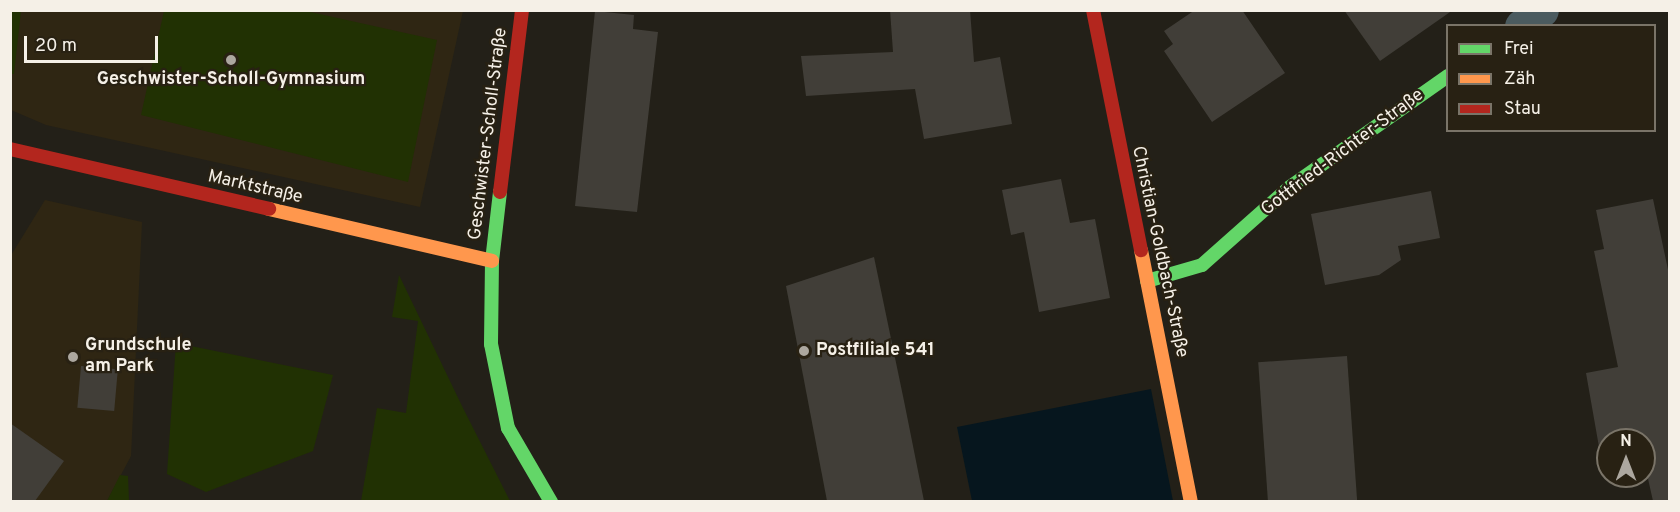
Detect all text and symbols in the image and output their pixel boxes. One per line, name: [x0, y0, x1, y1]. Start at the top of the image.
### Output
scale bar: [27, 24, 160, 62]
legend: [1446, 24, 1656, 132]
street label: Geschwister-Scholl-Straße: [465, 27, 513, 241]
text: 20 m: [35, 35, 77, 58]
text: Frei: [1504, 38, 1534, 61]
marker: Geschwister-Scholl-Gymnasium: [224, 53, 238, 67]
text: Zäh: [1504, 68, 1535, 91]
place label: Geschwister-Scholl-Gymnasium: [97, 69, 365, 91]
street label: Gottfried-Richter-Straße: [1257, 85, 1429, 221]
text: Stau: [1504, 98, 1541, 121]
street label: Christian-Goldbach-Straße: [1126, 144, 1192, 360]
street label: Marktstraße: [205, 167, 305, 209]
place label: Grundschule am Park: [85, 336, 192, 378]
place label: Postfiliale 541: [816, 340, 935, 362]
marker: Postfiliale 541: [797, 344, 811, 358]
marker: Grundschule am Park: [66, 350, 80, 364]
north arrow: [1596, 428, 1656, 488]
text: N: [1620, 432, 1632, 452]

